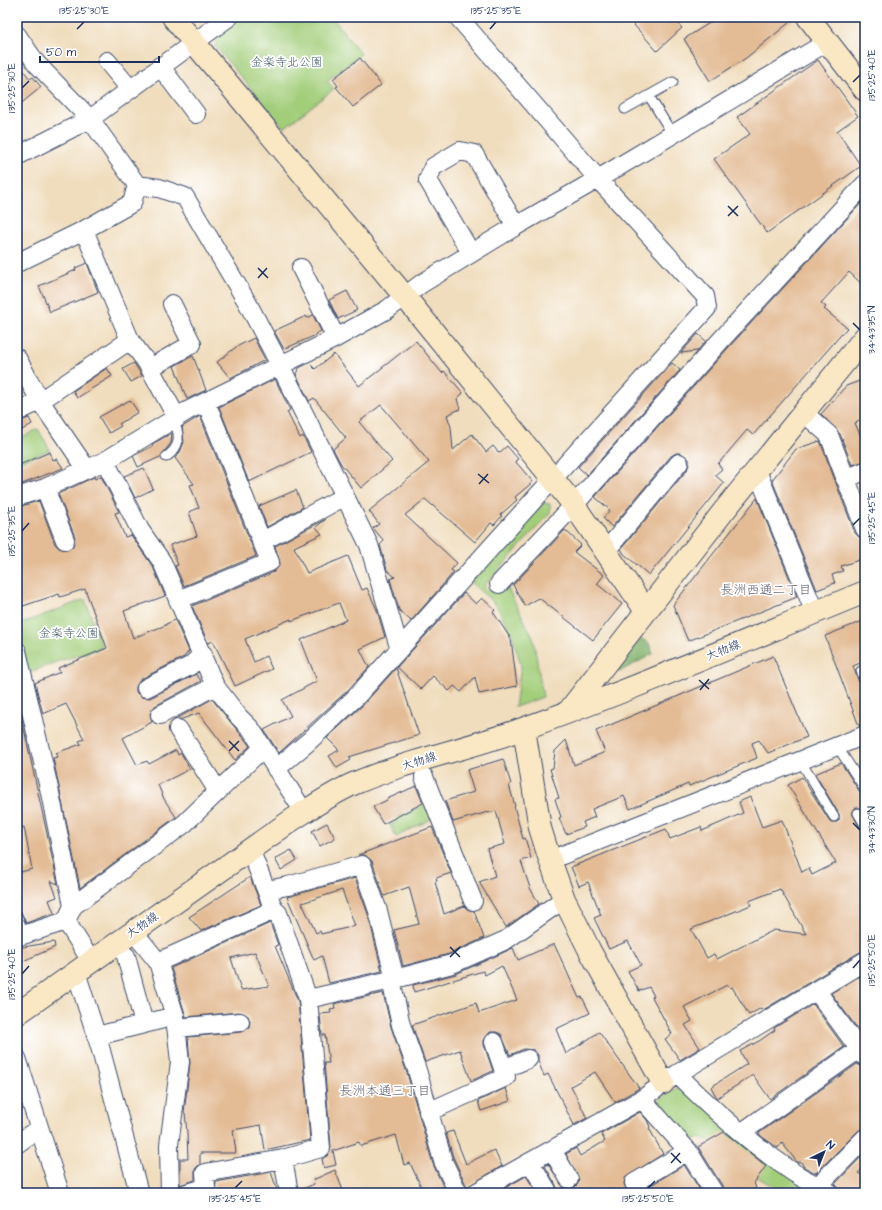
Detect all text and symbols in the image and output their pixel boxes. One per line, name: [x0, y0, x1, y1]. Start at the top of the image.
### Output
text: 135°25'30"E: [59, 4, 109, 18]
text: 135°25'35"E: [471, 4, 521, 18]
scale bar: [40, 38, 159, 64]
text: 50 m: [46, 44, 77, 61]
text: 135°25'40"E: [865, 49, 879, 101]
park label: 金楽寺北公園: [251, 54, 323, 71]
text: 135°25'30"E: [5, 63, 19, 113]
text: 34°43'35"N: [865, 306, 879, 354]
text: 135°25'45"E: [865, 492, 879, 544]
text: 135°25'35"E: [5, 506, 19, 556]
district label: 長洲西通二丁目: [720, 581, 812, 599]
park label: 金楽寺公園: [39, 625, 99, 642]
street label: 大物線: [703, 636, 743, 665]
street label: 大物線: [399, 748, 439, 775]
text: 34°43'30"N: [865, 806, 879, 854]
street label: 大物線: [123, 908, 162, 943]
text: 135°25'50"E: [865, 934, 879, 986]
text: 135°25'40"E: [5, 948, 19, 1000]
district label: 長洲本通三丁目: [339, 1082, 431, 1100]
north arrow: [804, 1132, 844, 1172]
text: N: [823, 1137, 838, 1153]
text: 135°25'45"E: [209, 1192, 261, 1206]
text: 135°25'50"E: [622, 1192, 674, 1206]

